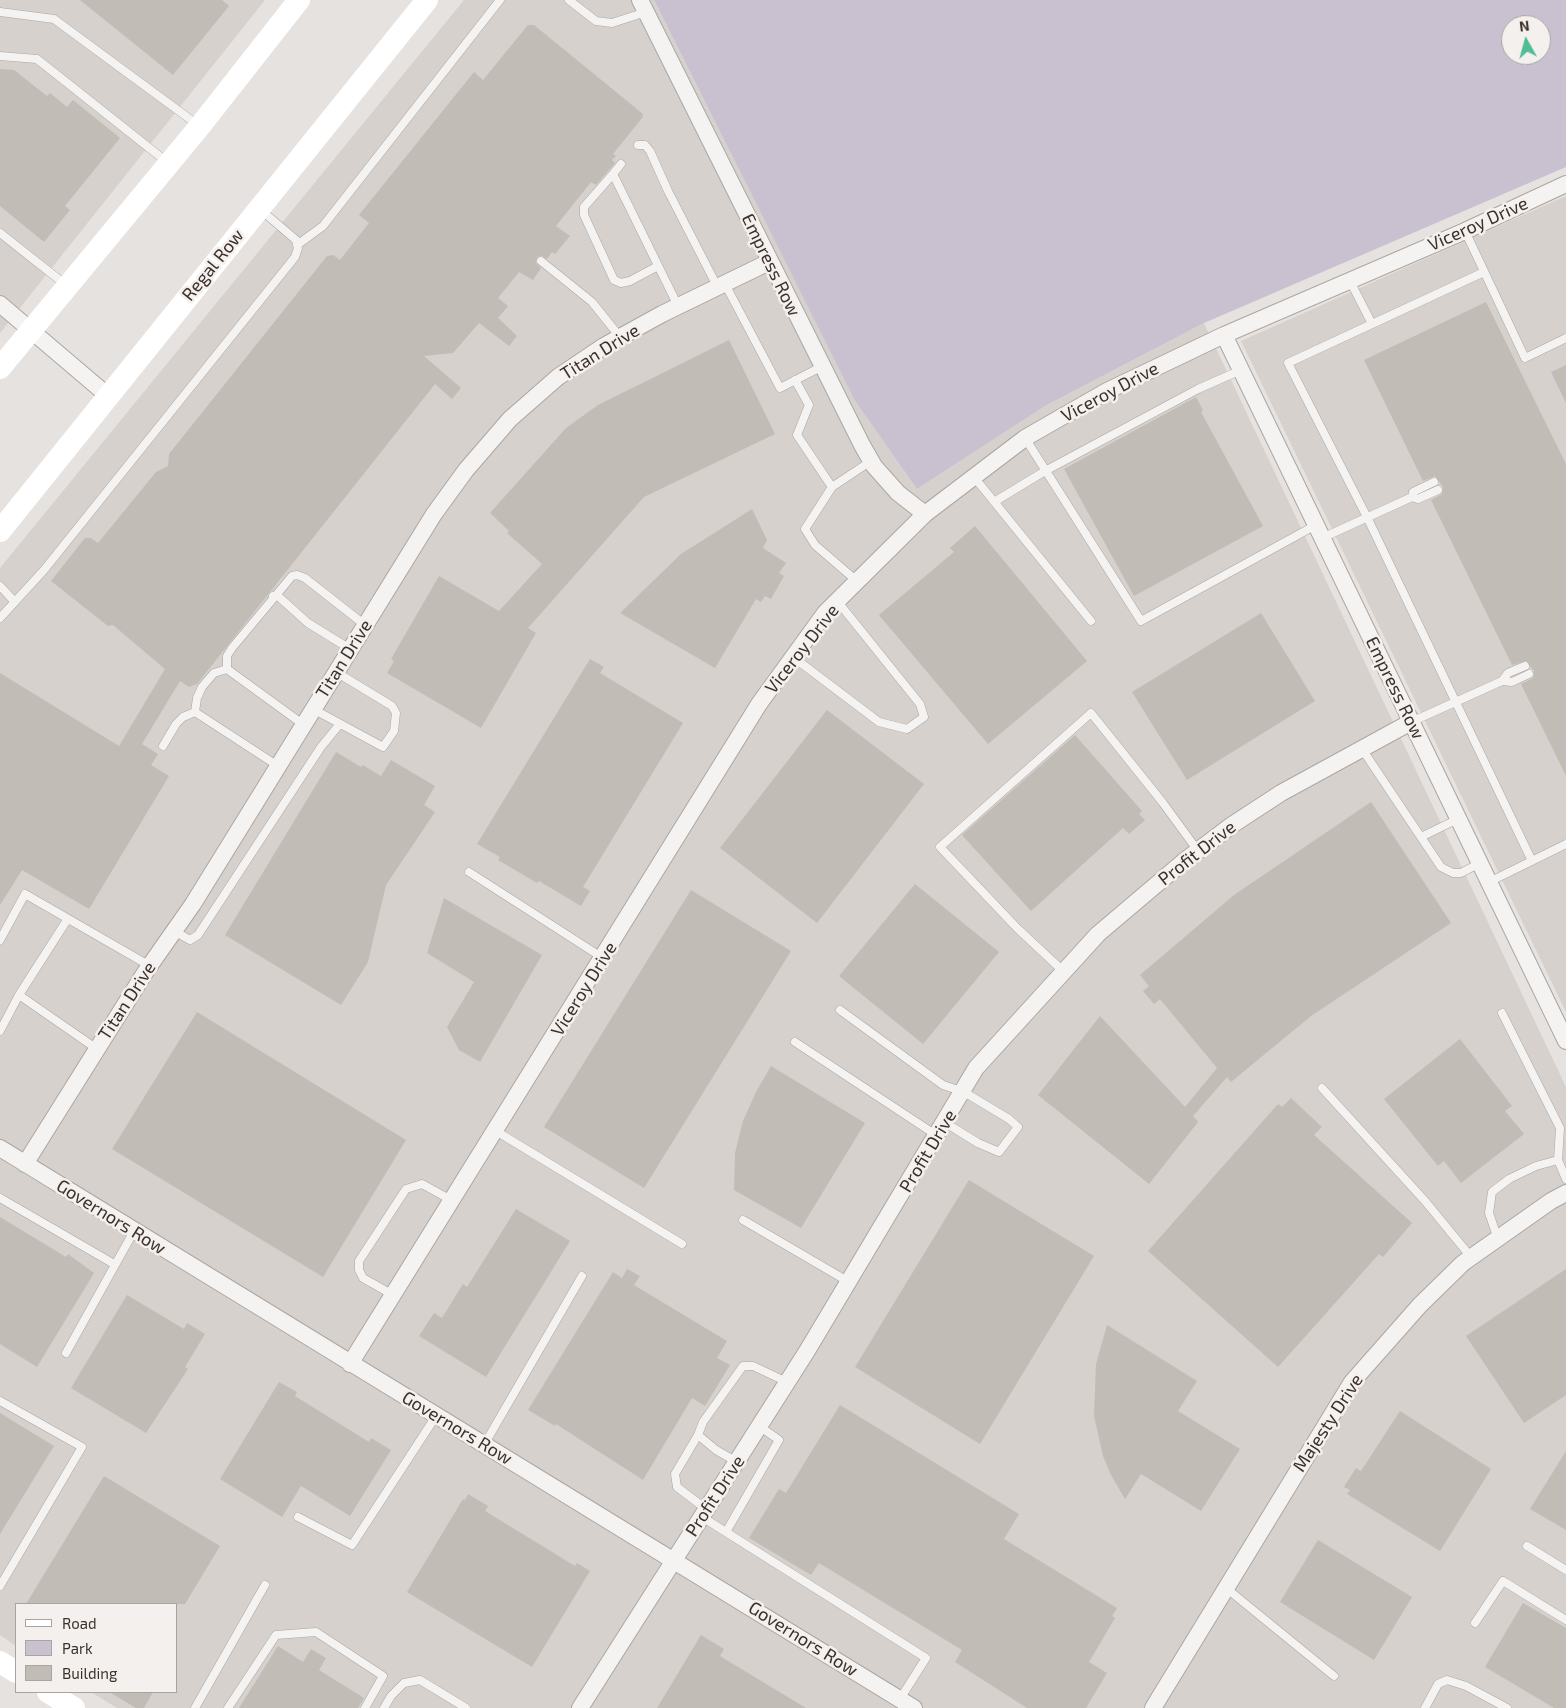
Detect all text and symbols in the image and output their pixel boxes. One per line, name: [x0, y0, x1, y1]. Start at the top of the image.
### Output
north arrow: [1501, 15, 1551, 65]
text: N: [1518, 17, 1530, 35]
street label: Viceroy Drive: [1425, 192, 1531, 256]
street label: Empress Row: [737, 210, 805, 320]
street label: Regal Row: [178, 225, 248, 305]
street label: Titan Drive: [557, 319, 643, 385]
street label: Viceroy Drive: [1058, 357, 1162, 427]
street label: Viceroy Drive: [761, 600, 843, 698]
street label: Titan Drive: [311, 616, 377, 702]
street label: Empress Row: [1361, 633, 1429, 743]
street label: Profit Drive: [1154, 816, 1240, 890]
street label: Viceroy Drive: [546, 938, 622, 1040]
street label: Titan Drive: [94, 958, 160, 1044]
street label: Profit Drive: [895, 1106, 961, 1196]
street label: Governors Row: [52, 1175, 170, 1259]
street label: Majesty Drive: [1288, 1370, 1368, 1476]
street label: Governors Row: [398, 1387, 516, 1469]
street label: Profit Drive: [681, 1451, 749, 1541]
street label: Governors Row: [744, 1597, 862, 1681]
legend: [15, 1603, 178, 1693]
text: Road: [62, 1614, 97, 1632]
text: Park: [62, 1639, 93, 1657]
text: Building: [62, 1664, 117, 1682]

